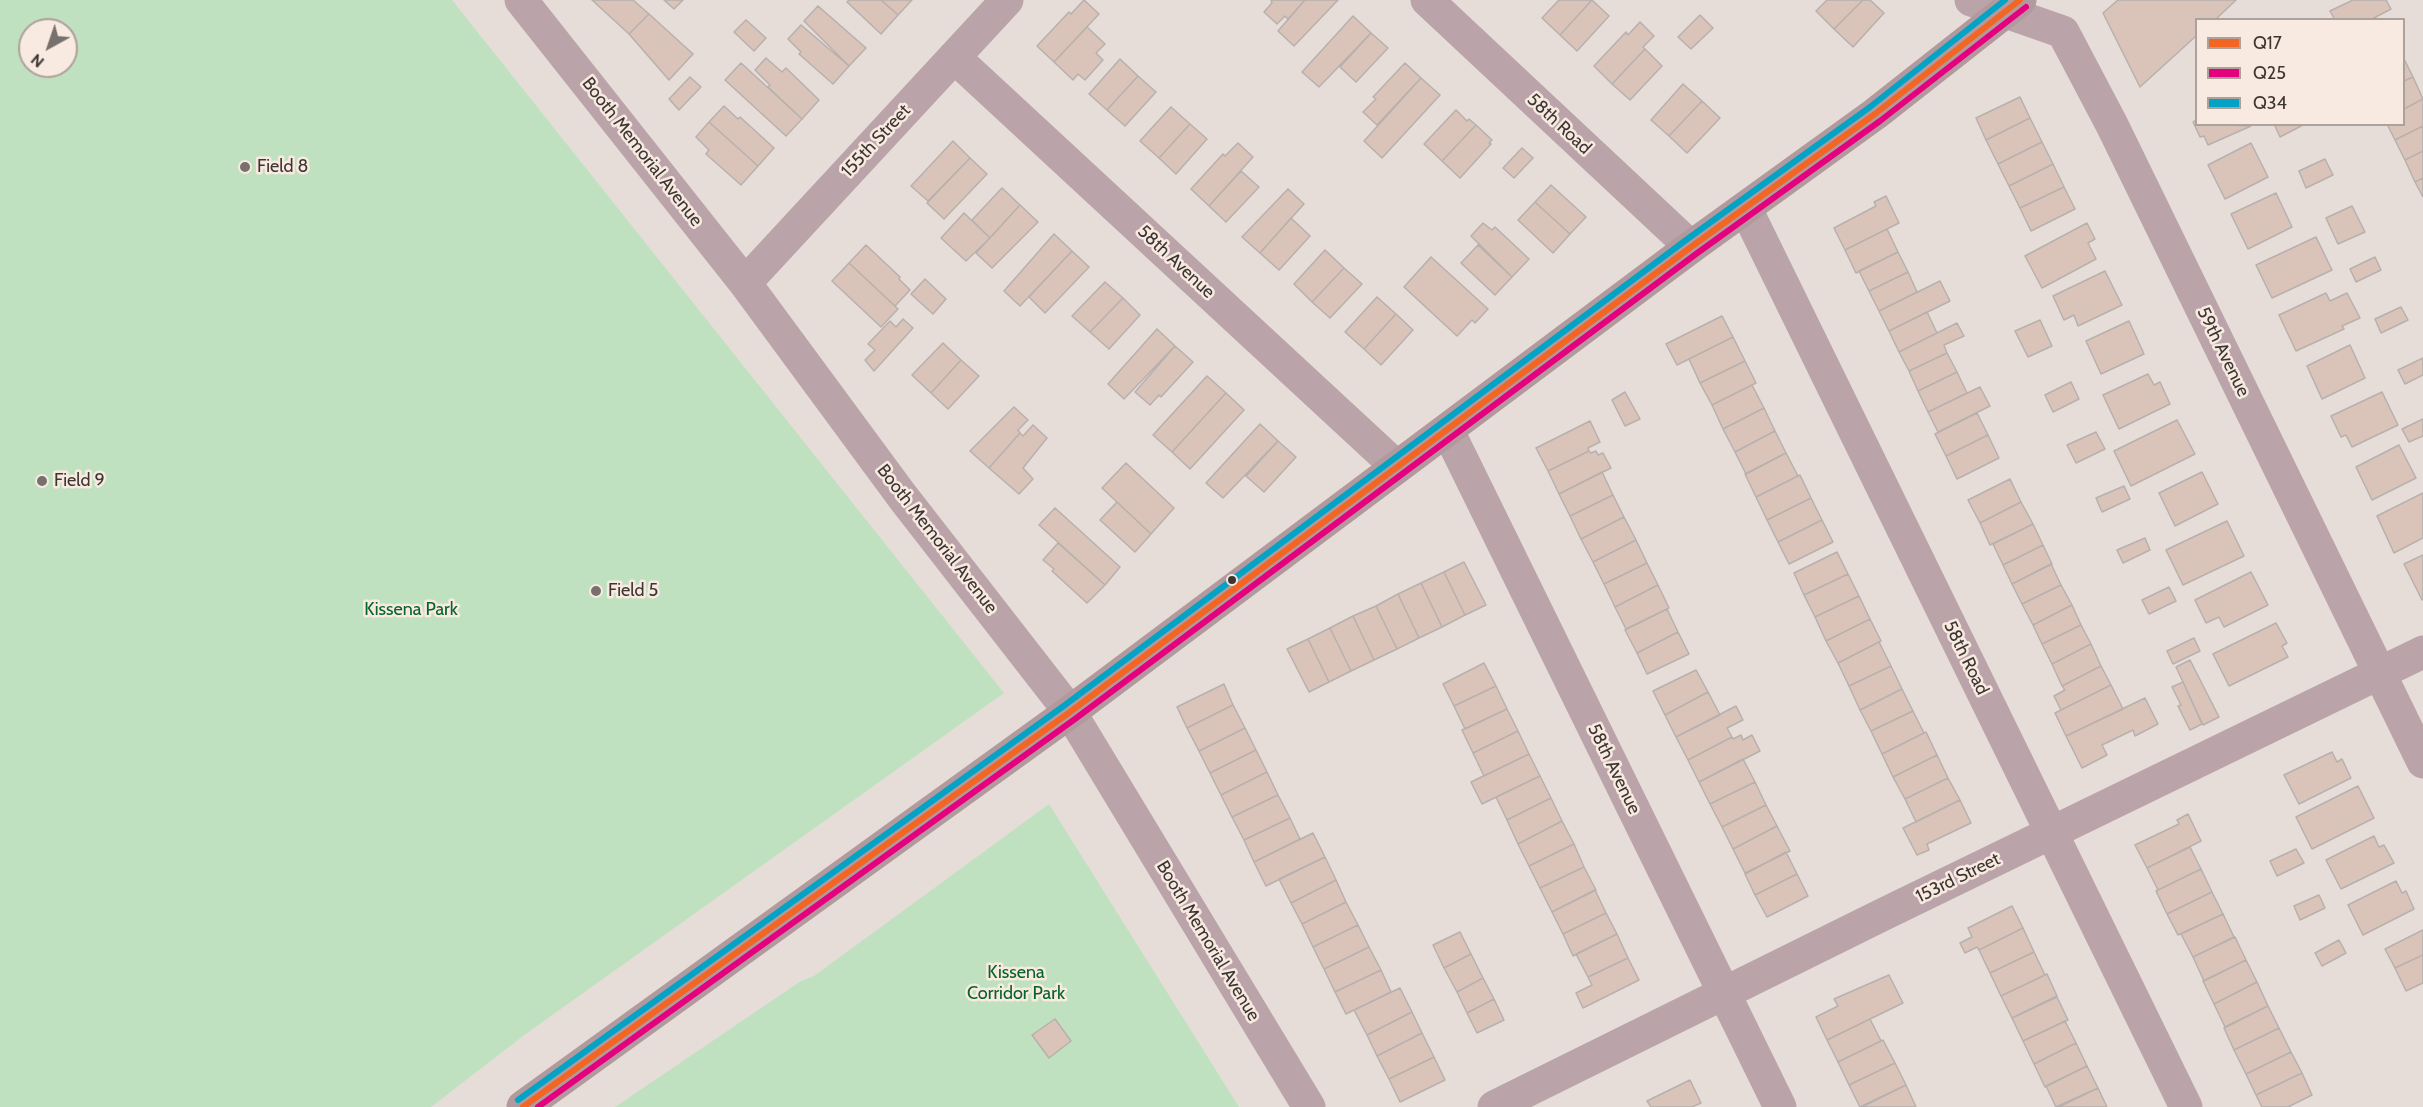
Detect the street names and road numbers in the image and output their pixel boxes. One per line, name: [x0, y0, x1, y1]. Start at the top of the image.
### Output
street label: Booth Memorial Avenue: [577, 73, 707, 231]
street label: 58th Road: [1523, 89, 1595, 159]
street label: 155th Street: [837, 100, 915, 182]
street label: 58th Avenue: [1133, 221, 1219, 303]
street label: 59th Avenue: [2192, 304, 2254, 400]
street label: Booth Memorial Avenue: [872, 460, 1002, 618]
street label: 58th Road: [1939, 618, 1993, 698]
street label: 58th Avenue: [1583, 720, 1645, 818]
street label: 153rd Street: [1912, 848, 2004, 908]
street label: Booth Memorial Avenue: [1152, 857, 1264, 1025]

